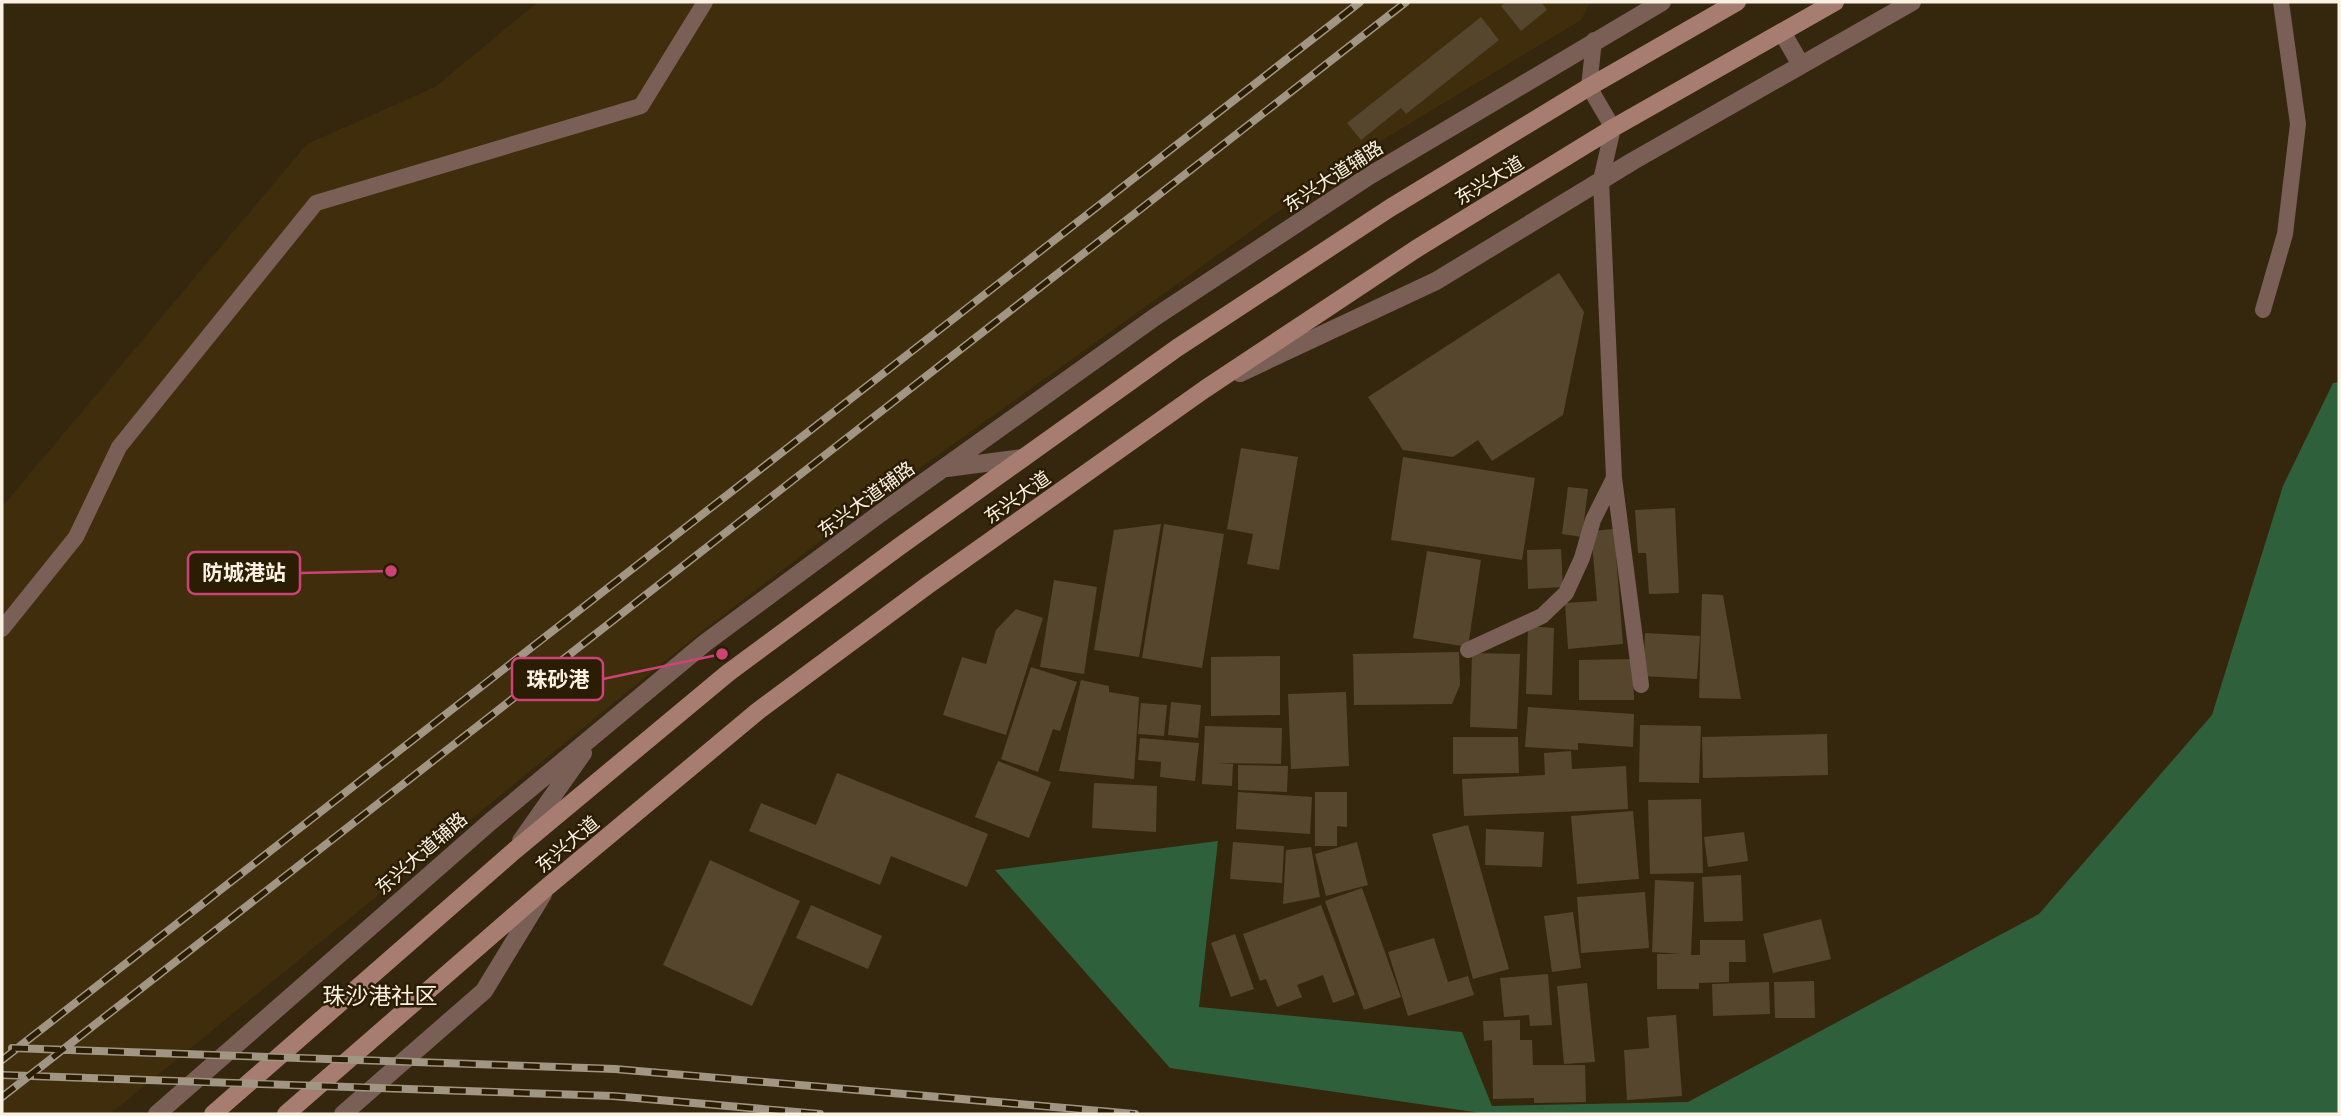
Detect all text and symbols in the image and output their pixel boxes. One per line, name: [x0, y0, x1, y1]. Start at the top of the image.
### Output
street label: 东兴大道辅路: [1278, 134, 1388, 218]
street label: 东兴大道: [1450, 149, 1528, 211]
street label: 东兴大道辅路: [812, 455, 920, 543]
street label: 东兴大道: [978, 465, 1056, 529]
callout: 防城港站: [188, 552, 300, 594]
text: 防城港站: [202, 558, 286, 587]
callout: 珠砂港: [512, 658, 603, 700]
text: 珠砂港: [527, 665, 590, 694]
street label: 东兴大道辅路: [369, 806, 473, 900]
street label: 东兴大道: [530, 810, 604, 878]
district label: 珠沙港社区: [323, 980, 438, 1011]

